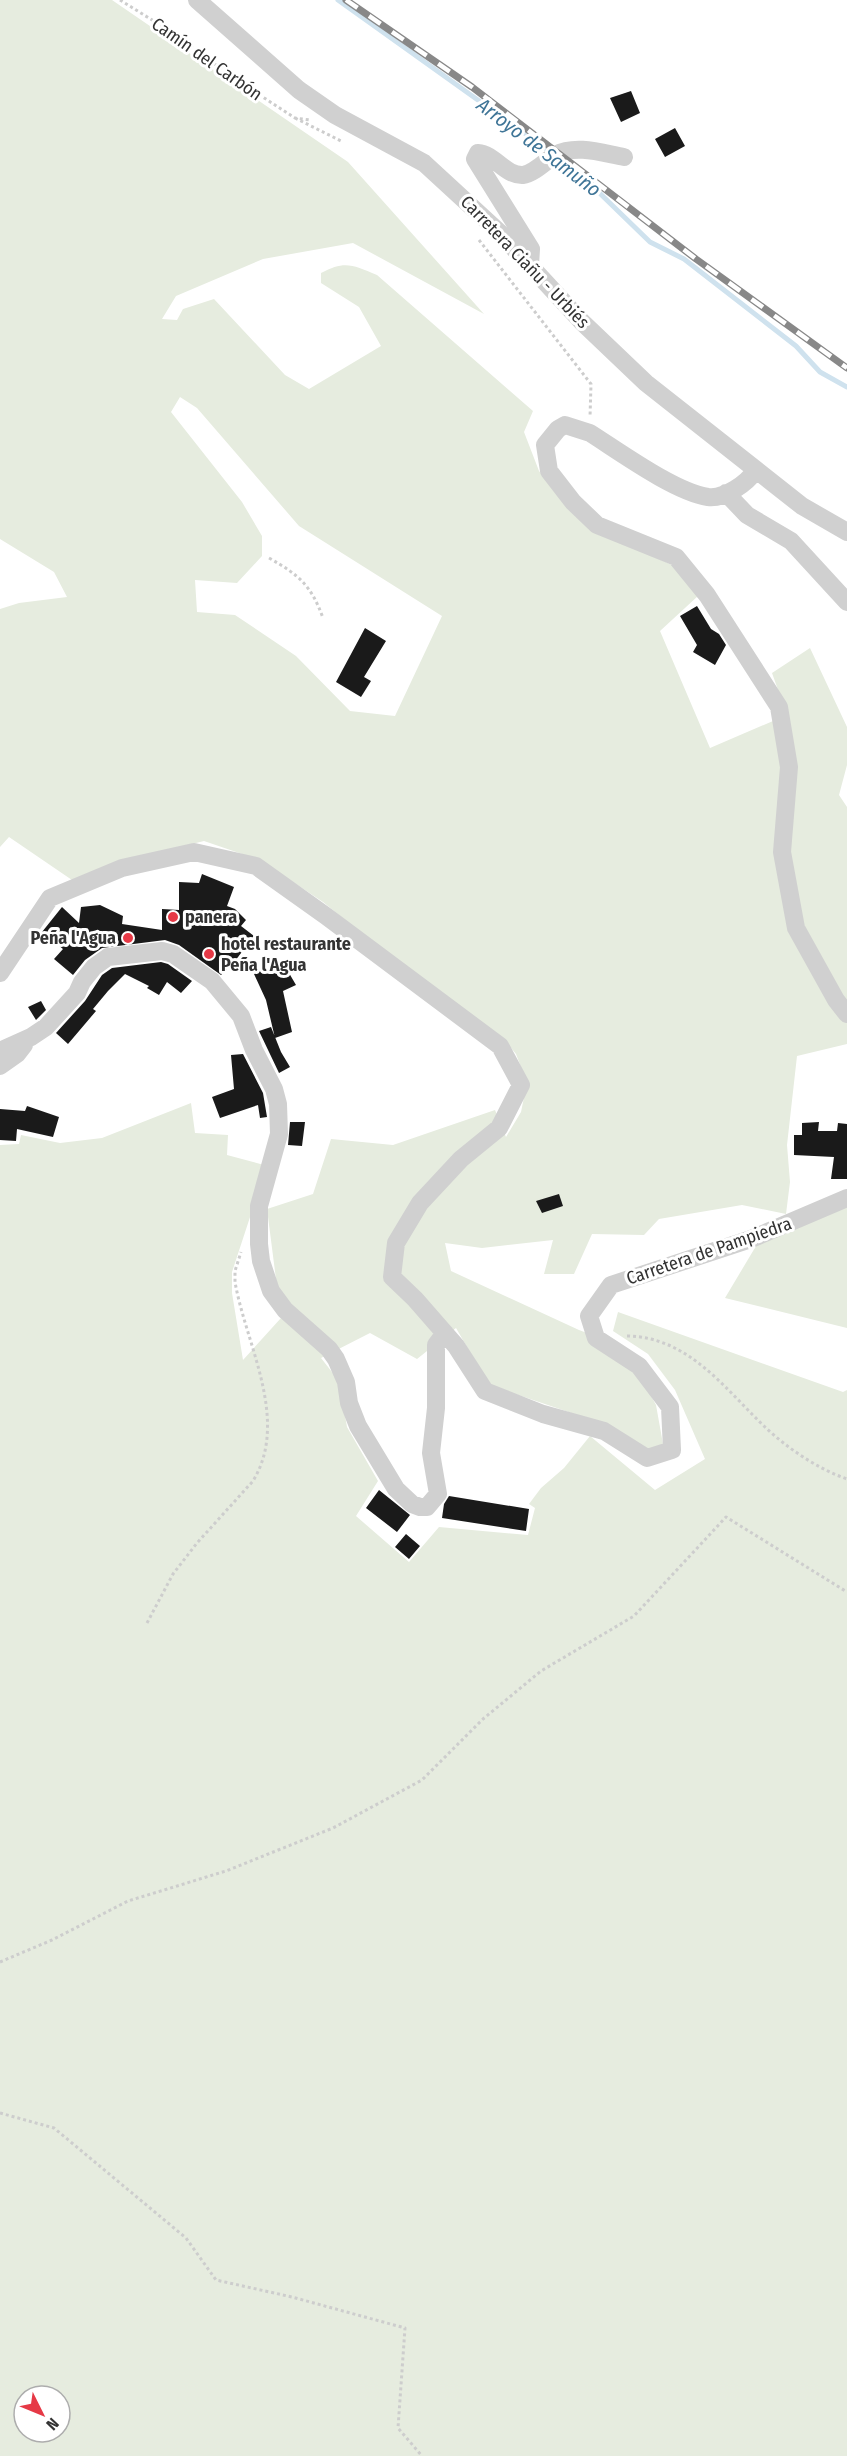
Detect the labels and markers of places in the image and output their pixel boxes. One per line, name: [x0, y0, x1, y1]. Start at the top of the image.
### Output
place label: panera: [185, 906, 237, 928]
marker: panera: [166, 910, 180, 924]
place label: Peña l'Agua: [31, 927, 116, 949]
marker: Peña l'Agua: [121, 931, 135, 945]
place label: hotel restaurante Peña l'Agua: [221, 933, 351, 976]
marker: hotel restaurante Peña l'Agua: [202, 947, 216, 961]

